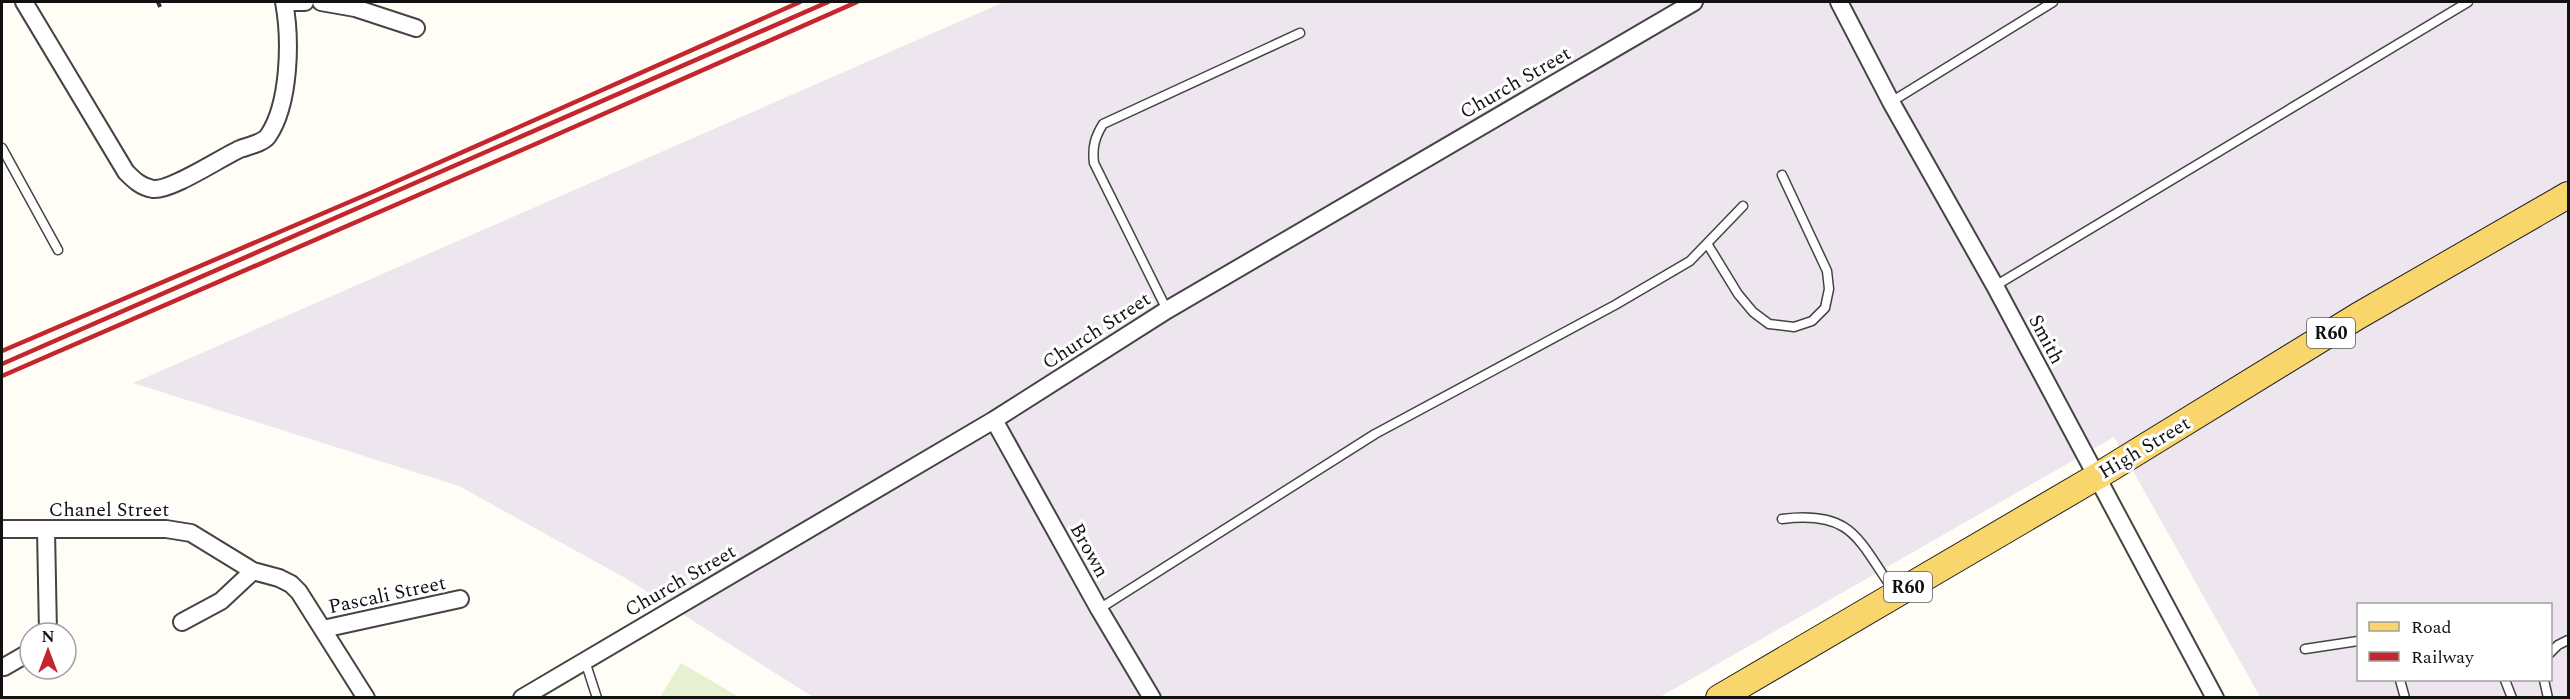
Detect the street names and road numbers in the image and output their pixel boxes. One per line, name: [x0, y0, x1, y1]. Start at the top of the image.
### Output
street label: Church Street: [1454, 39, 1577, 127]
street label: Church Street: [1036, 284, 1157, 377]
street label: Smith: [2021, 309, 2072, 370]
road number: R60: [2307, 318, 2355, 348]
street label: High Street: [2093, 409, 2196, 487]
street label: Chanel Street: [49, 495, 169, 525]
street label: Brown: [1062, 518, 1116, 583]
street label: Church Street: [619, 537, 742, 625]
street label: Pascali Street: [326, 568, 449, 622]
road number: R60: [1884, 572, 1932, 602]

